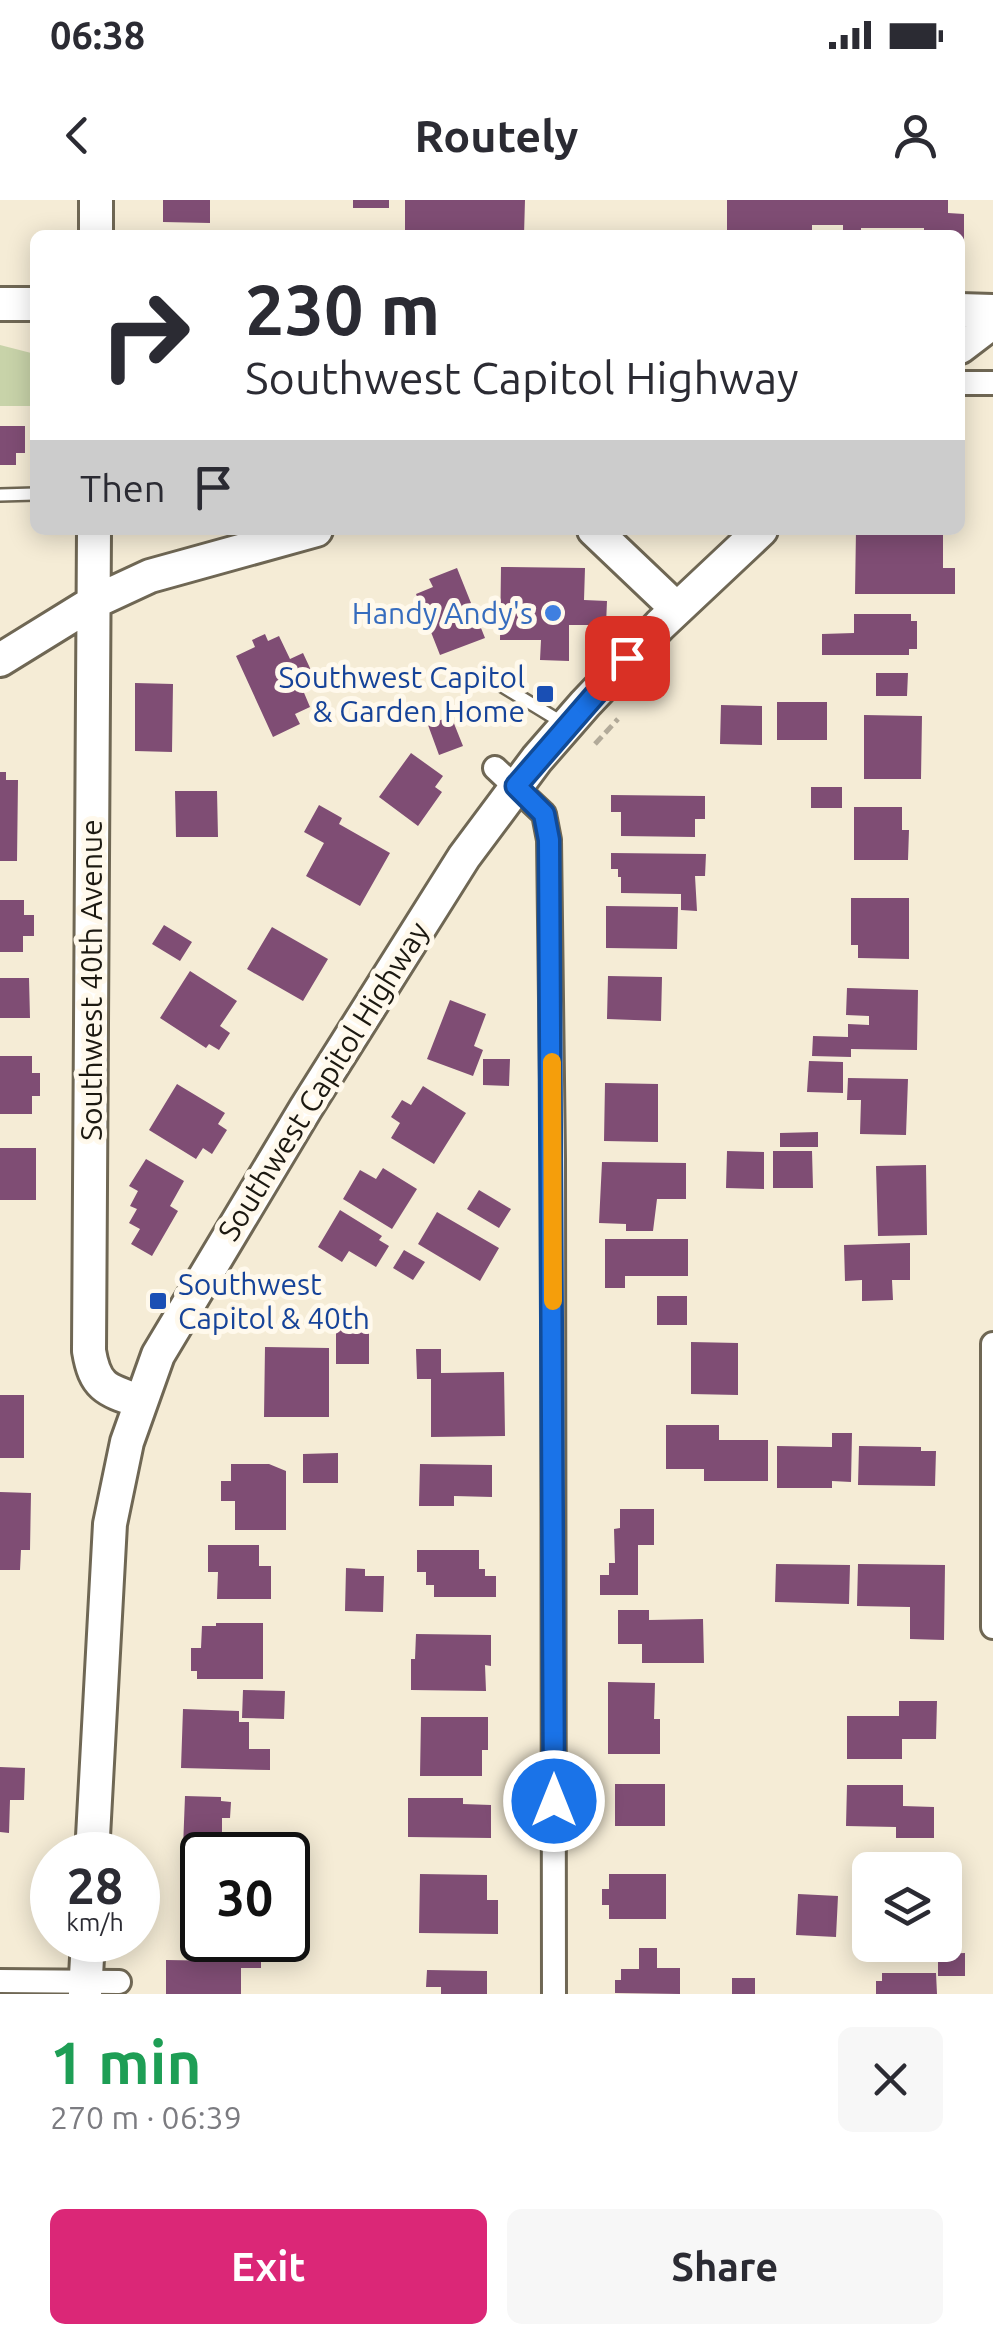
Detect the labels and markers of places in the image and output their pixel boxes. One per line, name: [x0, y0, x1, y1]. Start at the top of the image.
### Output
place label: Handy Andy's: [352, 596, 533, 630]
marker: Handy Andy's: [542, 602, 564, 624]
pin: [585, 616, 670, 701]
place label: Southwest Capitol & Garden Home: [278, 660, 525, 728]
marker: Southwest Capitol & Garden Home: [534, 683, 556, 705]
place label: Southwest Capitol & 40th: [178, 1267, 370, 1335]
marker: Southwest Capitol & 40th: [147, 1290, 169, 1312]

